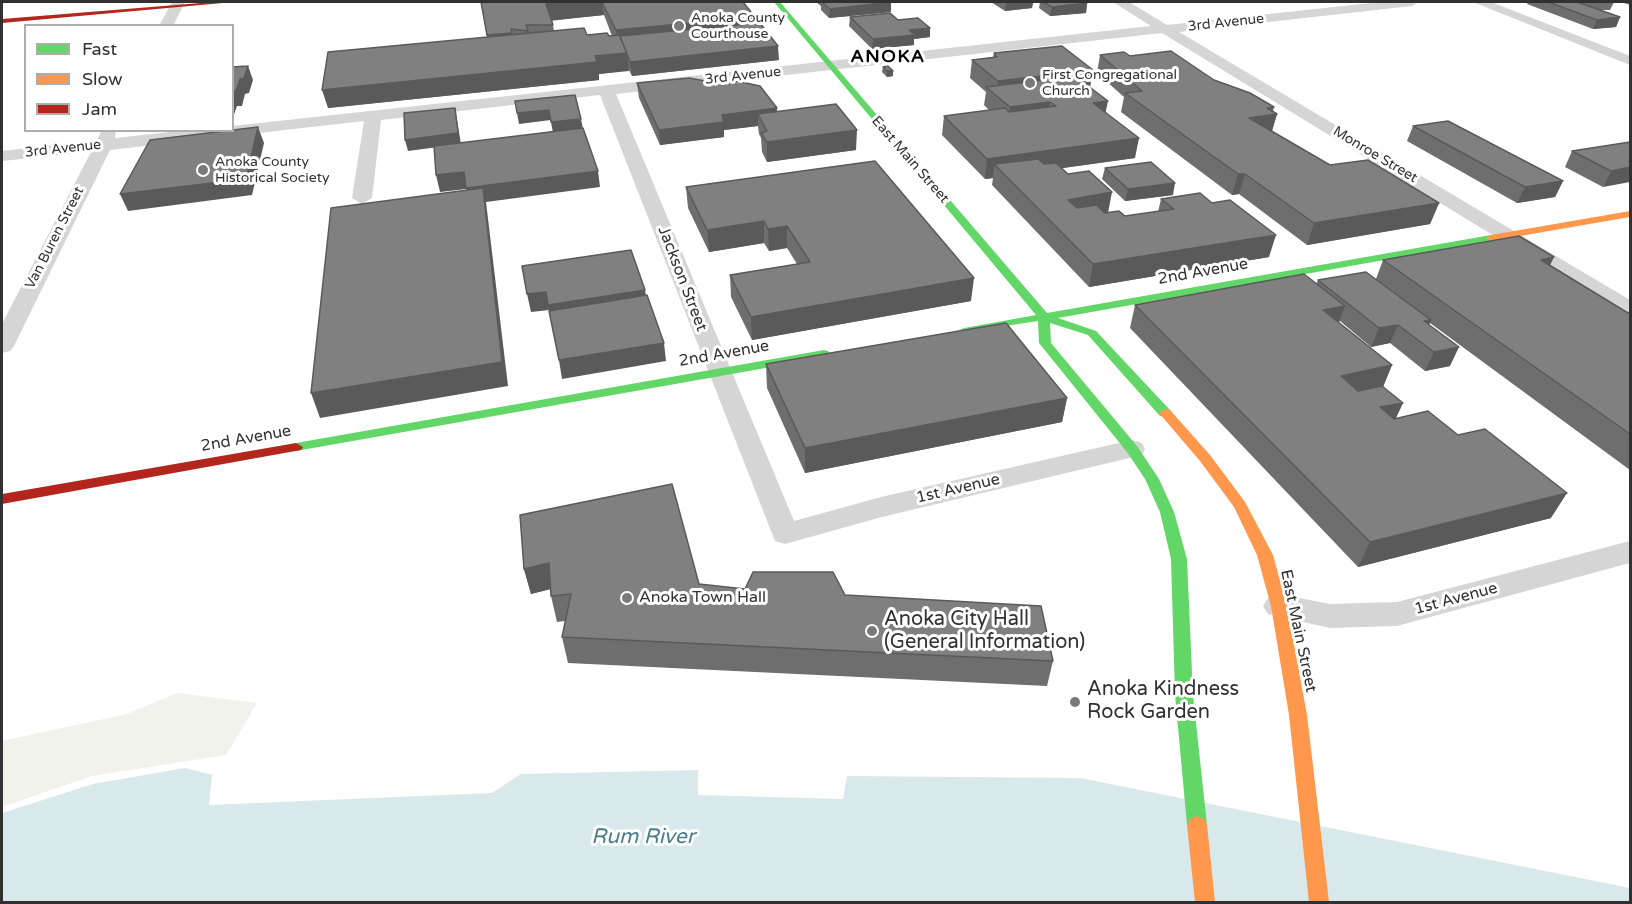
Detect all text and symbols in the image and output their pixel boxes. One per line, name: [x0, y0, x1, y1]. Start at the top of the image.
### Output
place label: Anoka County Courthouse: [691, 10, 785, 42]
street label: 3rd Avenue: [1187, 11, 1265, 35]
marker: Anoka County Courthouse: [672, 19, 686, 33]
legend: [24, 24, 234, 132]
text: Fast: [82, 38, 117, 60]
district label: ANOKA: [850, 46, 926, 68]
street label: 3rd Avenue: [704, 64, 782, 88]
place label: First Congregational Church: [1042, 67, 1177, 100]
text: Slow: [82, 68, 123, 90]
marker: First Congregational Church: [1023, 76, 1037, 90]
text: Jam: [82, 98, 117, 120]
street label: East Main Street: [868, 113, 952, 207]
street label: Monroe Street: [1330, 123, 1420, 187]
street label: 3rd Avenue: [24, 137, 102, 161]
place label: Anoka County Historical Society: [215, 154, 329, 186]
marker: Anoka County Historical Society: [196, 163, 210, 177]
street label: Van Buren Street: [22, 184, 88, 292]
street label: Jackson Street: [653, 224, 711, 334]
street label: 2nd Avenue: [1156, 255, 1250, 289]
street label: 2nd Avenue: [677, 337, 771, 371]
street label: 2nd Avenue: [199, 422, 293, 456]
street label: 1st Avenue: [914, 470, 1002, 508]
street label: East Main Street: [1276, 568, 1320, 694]
street label: 1st Avenue: [1412, 579, 1500, 619]
place label: Anoka Town Hall: [639, 588, 766, 608]
marker: Anoka Town Hall: [620, 591, 634, 605]
place label: Anoka City Hall (General Information): [884, 608, 1085, 655]
marker: Anoka City Hall (General Information): [865, 624, 879, 638]
place label: Anoka Kindness Rock Garden: [1087, 678, 1239, 725]
marker: Anoka Kindness Rock Garden: [1068, 695, 1082, 709]
water label: Rum River: [591, 824, 695, 850]

